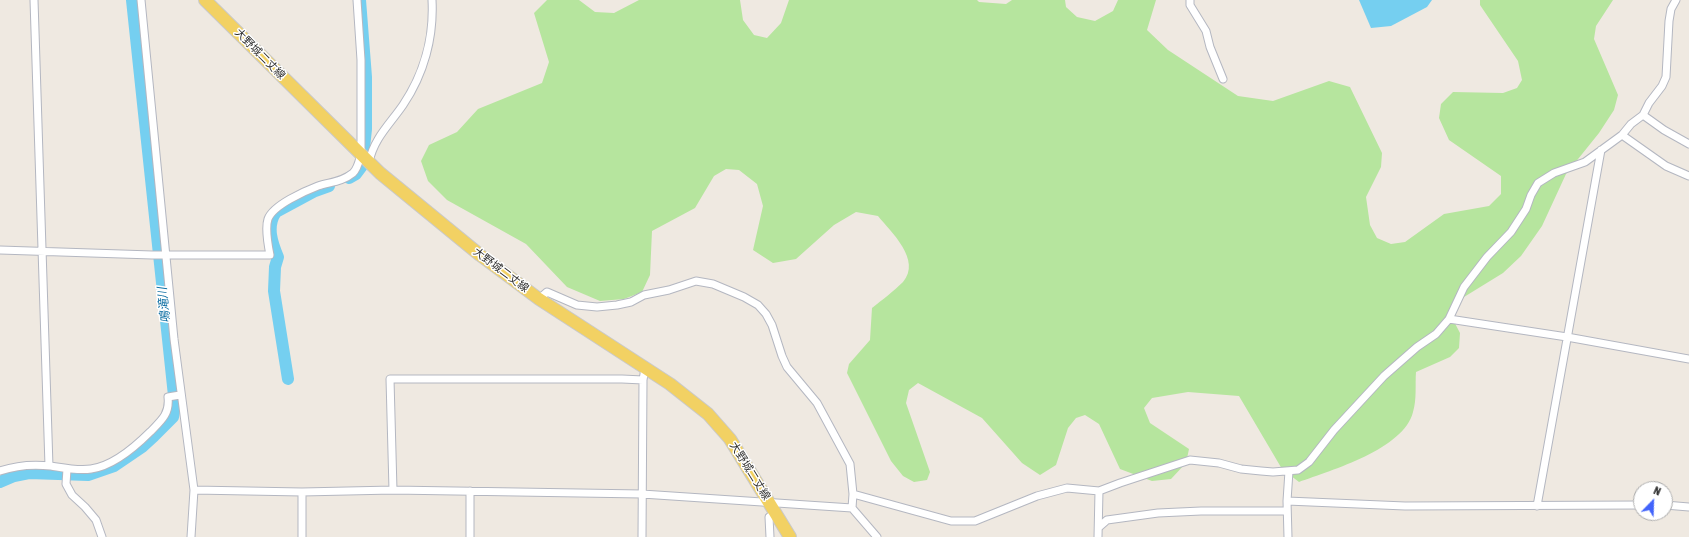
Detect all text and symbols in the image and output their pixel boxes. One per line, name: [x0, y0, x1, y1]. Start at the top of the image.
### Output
street label: 大野城二丈線: [232, 26, 288, 82]
street label: 大野城二丈線: [471, 245, 531, 295]
water label: 鳴滝川: [155, 286, 173, 324]
street label: 大野城二丈線: [727, 440, 773, 502]
north arrow: [1633, 481, 1673, 521]
text: N: [1652, 484, 1663, 498]

